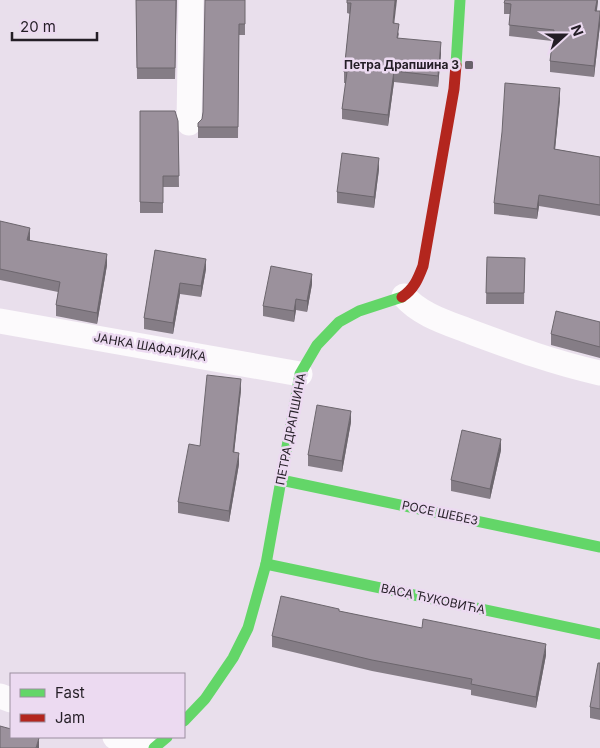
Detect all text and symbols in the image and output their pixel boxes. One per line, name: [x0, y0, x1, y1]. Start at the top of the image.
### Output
scale bar: [12, 10, 98, 42]
north arrow: [540, 10, 590, 60]
text: 20 m: [20, 17, 56, 36]
text: N: [568, 22, 587, 38]
place label: Петра Драпшина 3: [344, 57, 459, 72]
marker: Петра Драпшина 3: [463, 59, 475, 71]
street label: ЈАНКА ШАФАРИКА: [93, 329, 207, 364]
street label: ПЕТРА ДРАПШИНА: [272, 372, 309, 486]
street label: РОСЕ ШЕБЕЗ: [401, 497, 479, 528]
street label: ВАСА ЋУКОВИЋА: [380, 580, 487, 617]
legend: [10, 673, 185, 738]
text: Fast: [55, 683, 85, 702]
text: Jam: [55, 708, 85, 727]

